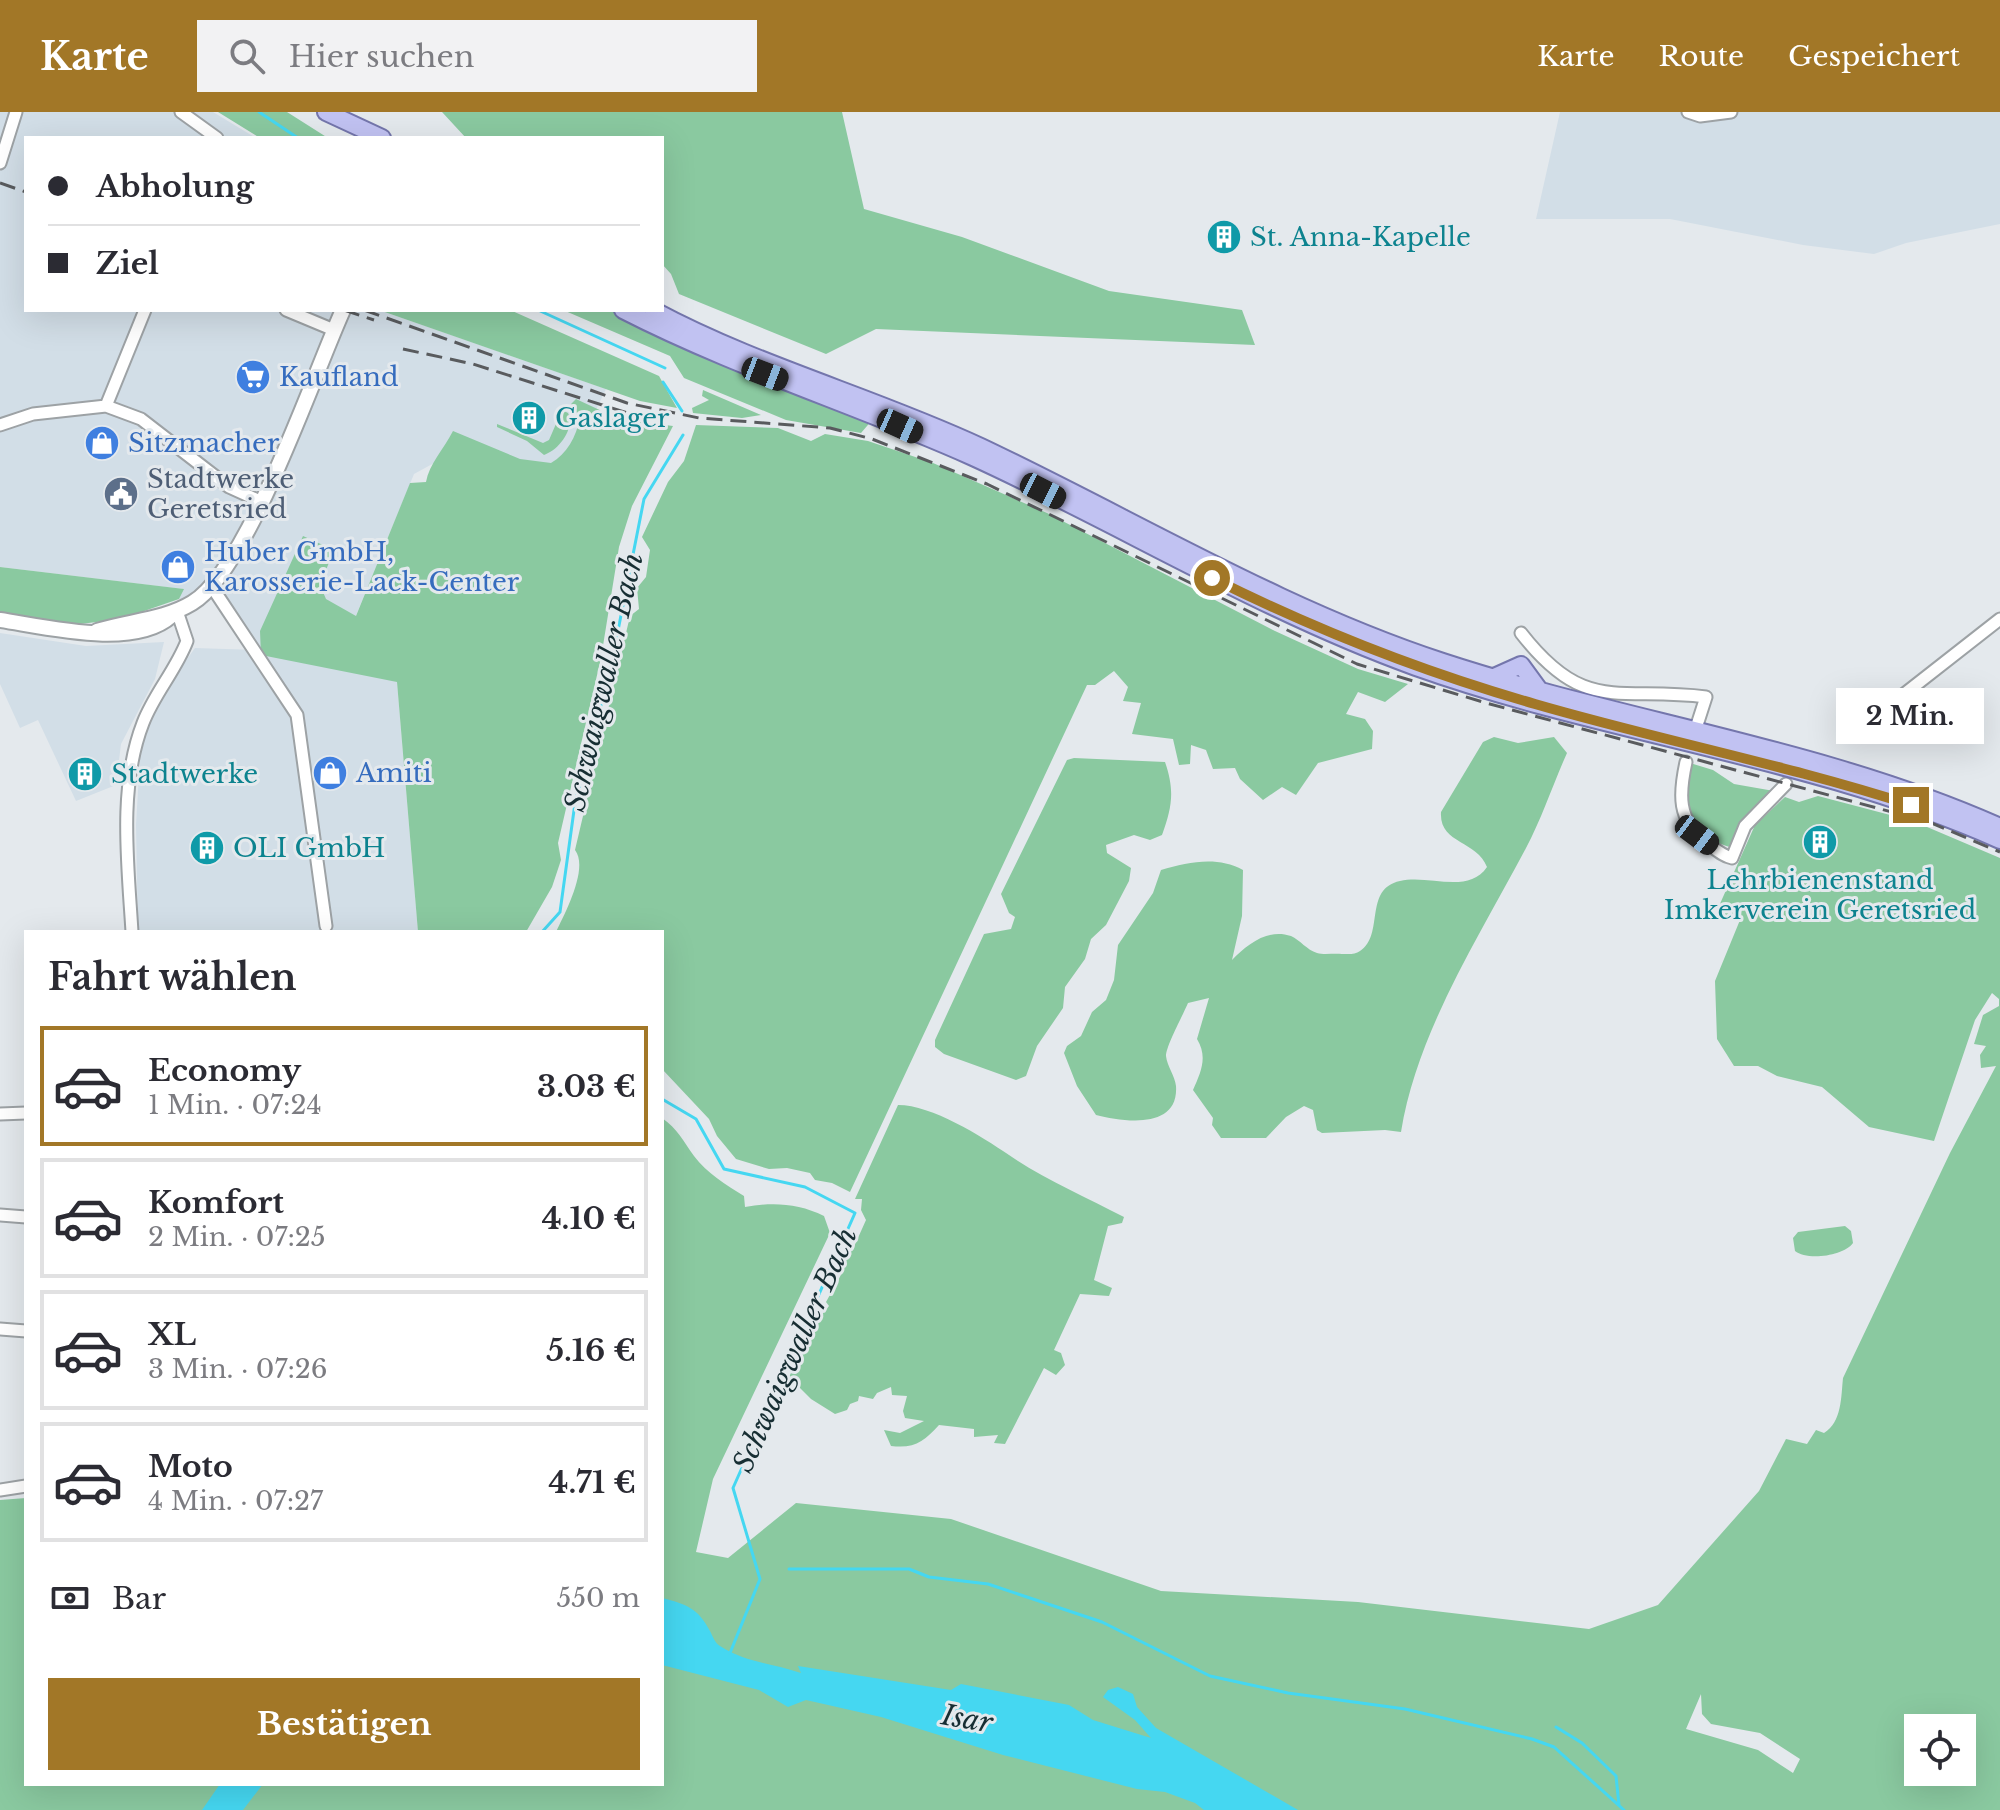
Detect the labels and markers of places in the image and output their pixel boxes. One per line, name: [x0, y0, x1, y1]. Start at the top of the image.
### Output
building icon: St. Anna-Kapelle: [1205, 218, 1243, 256]
place label: St. Anna-Kapelle: [1250, 221, 1471, 253]
supermarket icon: Kaufland: [234, 358, 272, 396]
place label: Kaufland: [279, 361, 399, 393]
building icon: Gaslager: [510, 399, 548, 437]
place label: Gaslager: [555, 402, 670, 434]
shop icon: Sitzmacher: [83, 424, 121, 462]
place label: Sitzmacher: [128, 427, 280, 459]
place label: Stadtwerke Geretsried: [147, 463, 294, 525]
public building icon: Stadtwerke Geretsried: [102, 475, 140, 513]
place label: Huber GmbH, Karosserie-Lack-Center: [204, 536, 520, 598]
shop icon: Huber GmbH, Karosserie-Lack-Center: [159, 548, 197, 586]
shop icon: Amiti: [311, 754, 349, 792]
building icon: Stadtwerke: [66, 755, 104, 793]
place label: Amiti: [355, 757, 432, 789]
place label: Stadtwerke: [111, 758, 258, 790]
building icon: Lehrbienenstand Imkerverein Geretsried: [1801, 823, 1839, 861]
building icon: OLI GmbH: [188, 829, 226, 867]
place label: OLI GmbH: [233, 832, 385, 864]
place label: Lehrbienenstand Imkerverein Geretsried: [1664, 864, 1976, 926]

